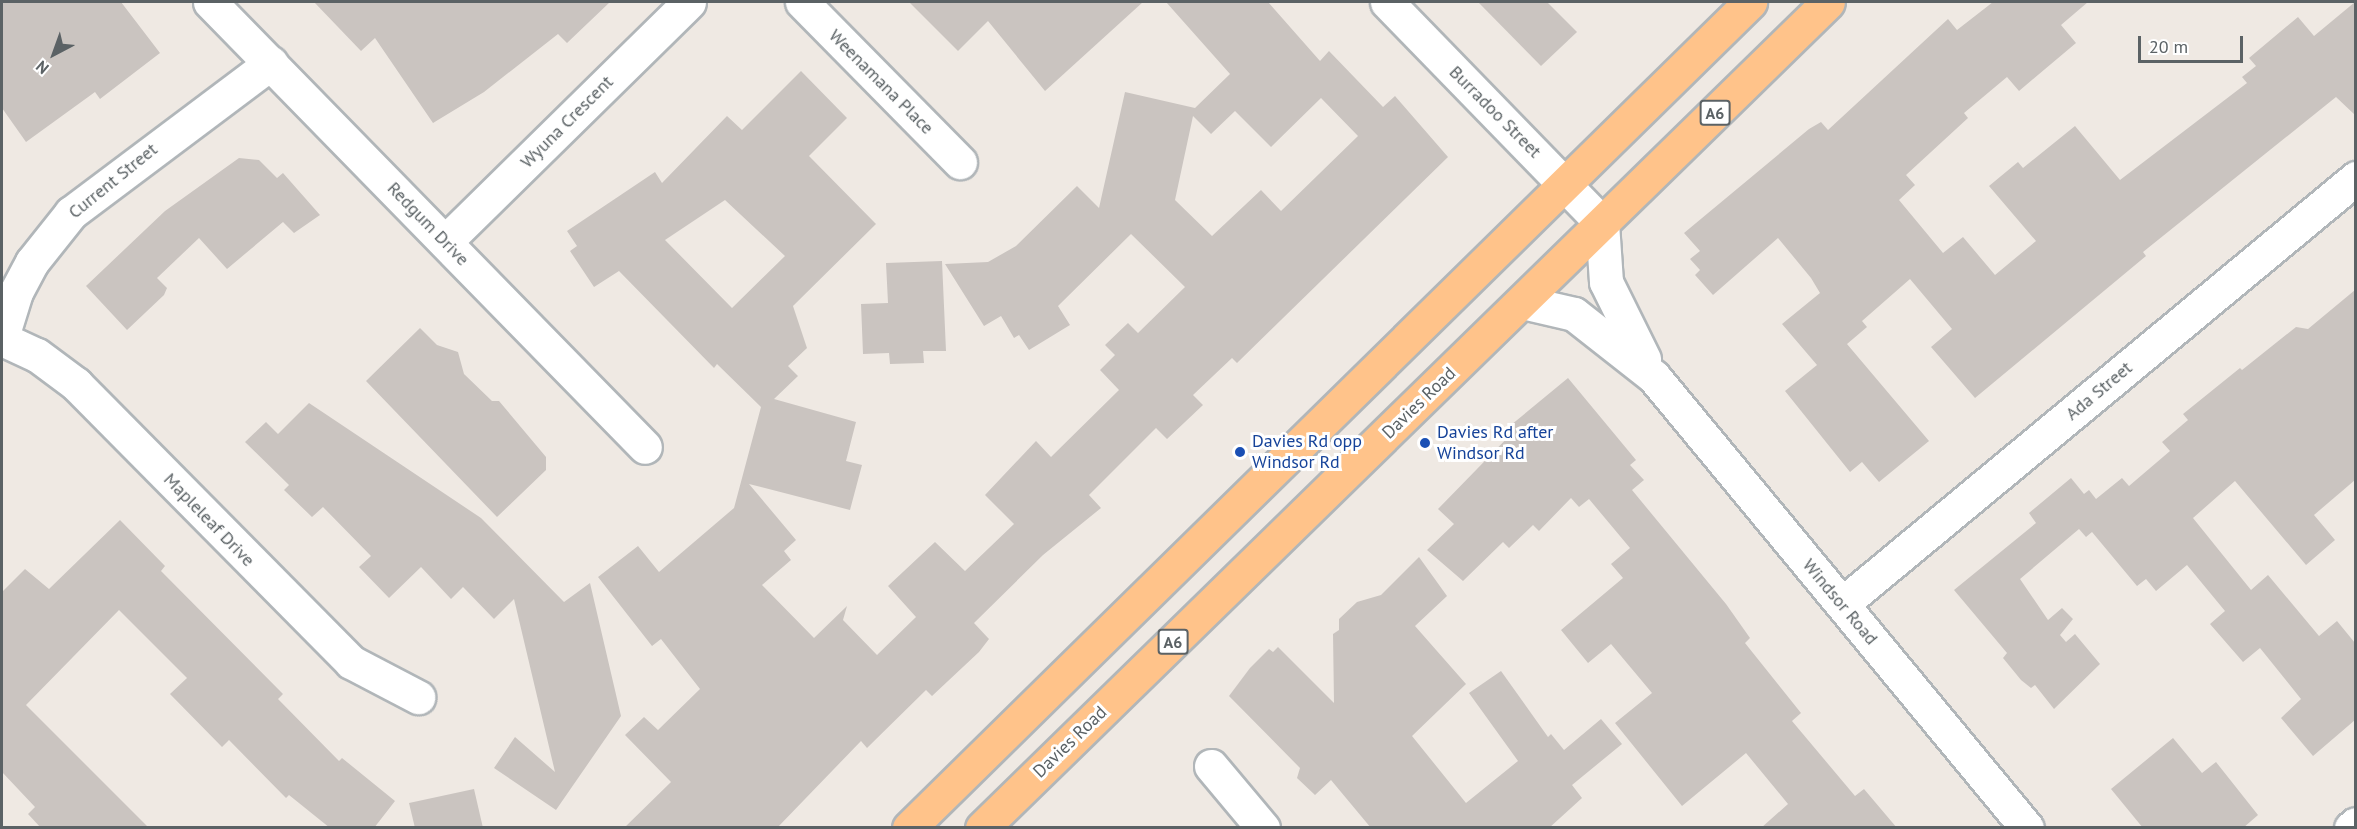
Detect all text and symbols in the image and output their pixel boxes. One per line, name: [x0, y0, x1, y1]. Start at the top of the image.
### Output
north arrow: [24, 24, 84, 84]
scale bar: [2141, 24, 2246, 62]
street label: Weenamana Place: [824, 25, 938, 139]
text: 20 m: [2149, 35, 2188, 58]
text: N: [32, 57, 53, 79]
street label: Burradoo Street: [1445, 62, 1545, 162]
street label: Wyuna Crescent: [516, 71, 618, 173]
road number: A6: [1698, 100, 1732, 126]
street label: Current Street: [64, 139, 162, 223]
street label: Redgum Drive: [383, 178, 473, 270]
street label: Ada Street: [2061, 357, 2137, 425]
street label: Davies Road: [1378, 363, 1460, 443]
place label: Davies Rd after Windsor Rd: [1437, 422, 1553, 464]
place label: Davies Rd opp Windsor Rd: [1252, 431, 1362, 474]
marker: Davies Rd after Windsor Rd: [1418, 436, 1432, 450]
marker: Davies Rd opp Windsor Rd: [1233, 445, 1247, 459]
street label: Mapleleaf Drive: [159, 469, 259, 571]
street label: Windsor Road: [1798, 555, 1882, 649]
road number: A6: [1156, 629, 1190, 655]
street label: Davies Road: [1029, 702, 1111, 782]

